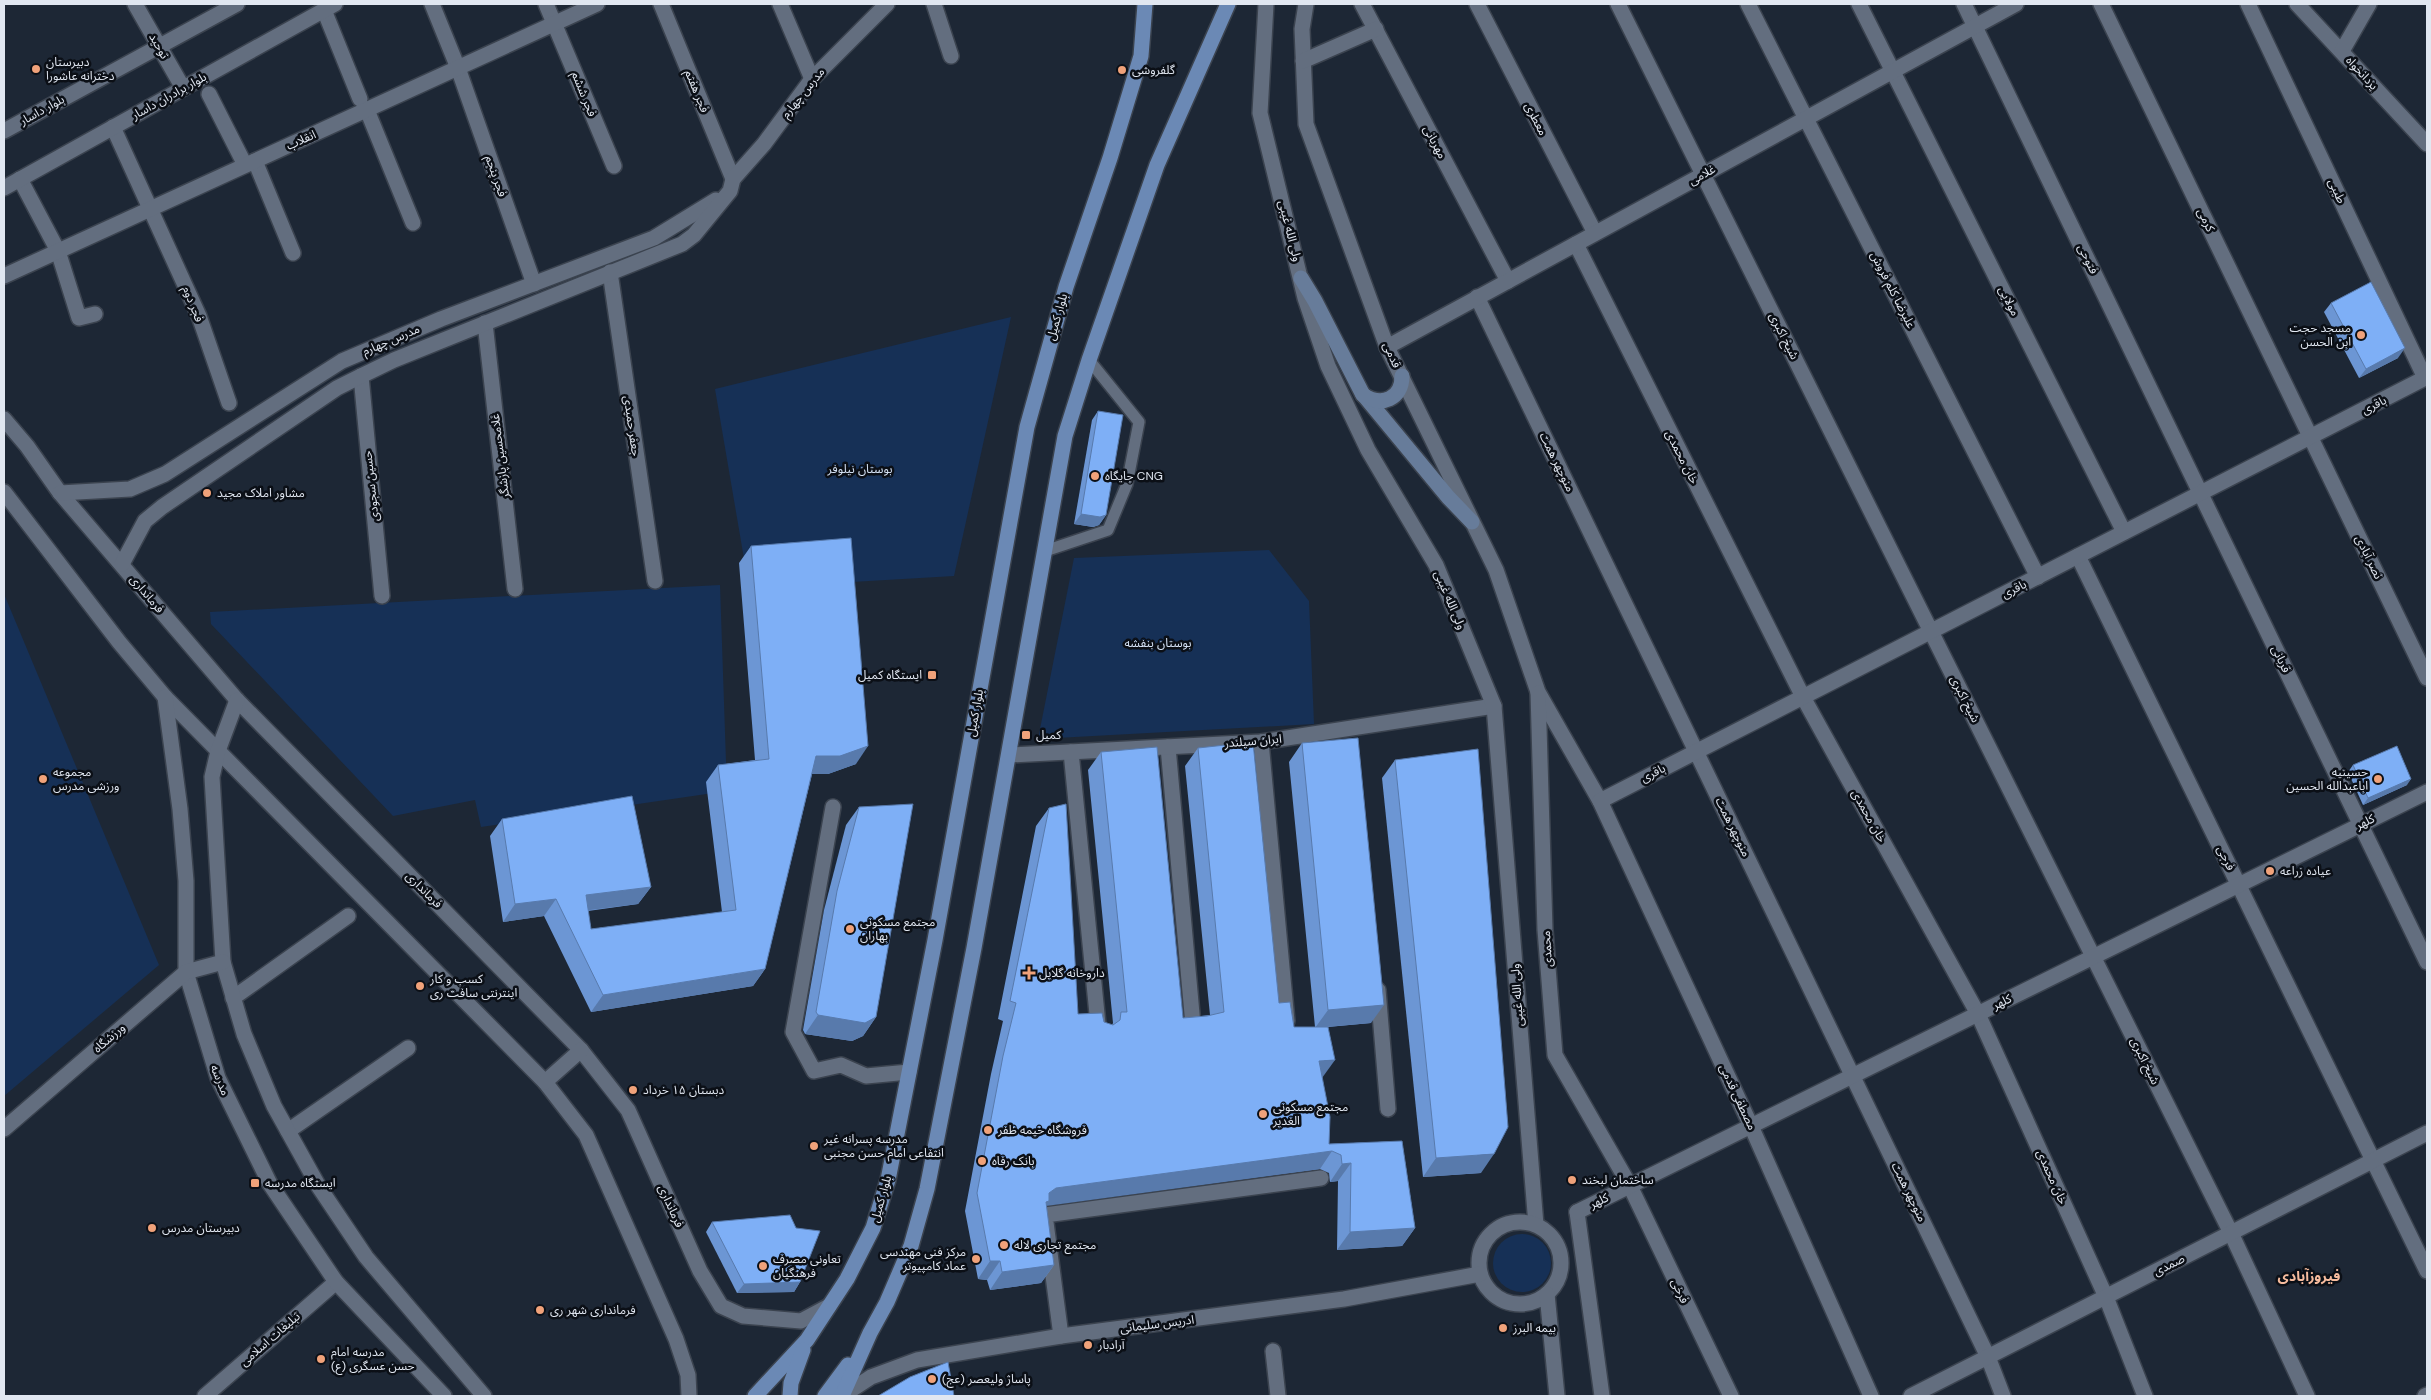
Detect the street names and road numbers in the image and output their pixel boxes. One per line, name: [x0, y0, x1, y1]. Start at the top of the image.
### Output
street label: توحید: [145, 30, 173, 62]
street label: یزدانخواه: [2342, 53, 2382, 93]
street label: مدرس چهارم: [778, 64, 829, 122]
street label: فجر هفتم: [680, 67, 713, 115]
street label: بلوار برادران داسار: [128, 69, 209, 124]
street label: فجر ششم: [567, 69, 600, 119]
street label: بلوار داسار: [16, 91, 67, 129]
street label: معطری: [1521, 100, 1551, 138]
street label: مهربانی: [1420, 123, 1450, 161]
street label: انقلاب: [284, 126, 319, 154]
street label: فجر پنجم: [480, 153, 511, 199]
street label: غلامی: [1686, 161, 1718, 189]
street label: طیبی: [2324, 176, 2350, 206]
street label: ولی الله غیبی: [1275, 199, 1305, 263]
street label: کرمی: [2193, 206, 2219, 235]
street label: فتوحی: [2074, 241, 2102, 277]
street label: علیرضا کلم فروش: [1866, 249, 1919, 332]
street label: فجر دوم: [178, 283, 208, 325]
street label: مولایی: [1995, 283, 2023, 319]
street label: بلوار کمیل: [1043, 292, 1071, 342]
street label: شیخ اکبری: [1764, 310, 1803, 363]
street label: مدرس چهارم: [360, 321, 423, 360]
street label: قدمی: [1379, 339, 1405, 371]
street label: باقری: [2359, 392, 2389, 418]
street label: جعفر حمیدی: [620, 395, 644, 457]
street label: غلامحسین پازشگر: [487, 413, 513, 500]
street label: خان محمدی: [1662, 427, 1702, 487]
street label: منوچهر همت: [1536, 430, 1578, 494]
street label: حسین سجودی: [359, 450, 383, 522]
street label: نصر آبادی: [2352, 532, 2386, 582]
street label: ولی الله غیبی: [1430, 568, 1470, 632]
street label: فرمانداری: [126, 571, 168, 617]
street label: باقری: [1999, 576, 2029, 602]
street label: قربانی: [2268, 643, 2294, 675]
street label: شیخ اکبری: [1945, 673, 1984, 726]
street label: بلوار کمیل: [963, 688, 987, 738]
street label: ایران سیلندر: [1223, 731, 1283, 752]
street label: باقری: [1638, 760, 1668, 786]
street label: خان محمدی: [1848, 787, 1890, 845]
street label: منوچهر همت: [1712, 795, 1754, 859]
street label: کلهر: [2352, 810, 2378, 834]
street label: فرجی: [2213, 843, 2239, 873]
street label: فرمانداری: [402, 868, 446, 912]
street label: محمدی: [1538, 930, 1556, 968]
street label: ولی الله غیبی: [1507, 963, 1527, 1027]
street label: کلهر: [1989, 990, 2015, 1014]
street label: ورزشگاه: [90, 1020, 128, 1056]
street label: شیخ اکبری: [2126, 1035, 2163, 1088]
street label: مصطفی قدمی: [1716, 1061, 1760, 1133]
street label: مدرسه: [207, 1062, 233, 1098]
street label: خان محمدی: [2033, 1147, 2071, 1207]
street label: منوچهر همت: [1888, 1160, 1930, 1224]
street label: بلوار کمیل: [867, 1174, 895, 1224]
street label: فرمانداری: [654, 1182, 688, 1230]
street label: کلهر: [1586, 1189, 1612, 1213]
street label: صمدی: [2151, 1250, 2188, 1280]
street label: فرخی: [1667, 1276, 1693, 1306]
street label: تبلیغات اسلامی: [236, 1308, 304, 1370]
street label: ادریس سلیمانی: [1119, 1311, 1195, 1336]

